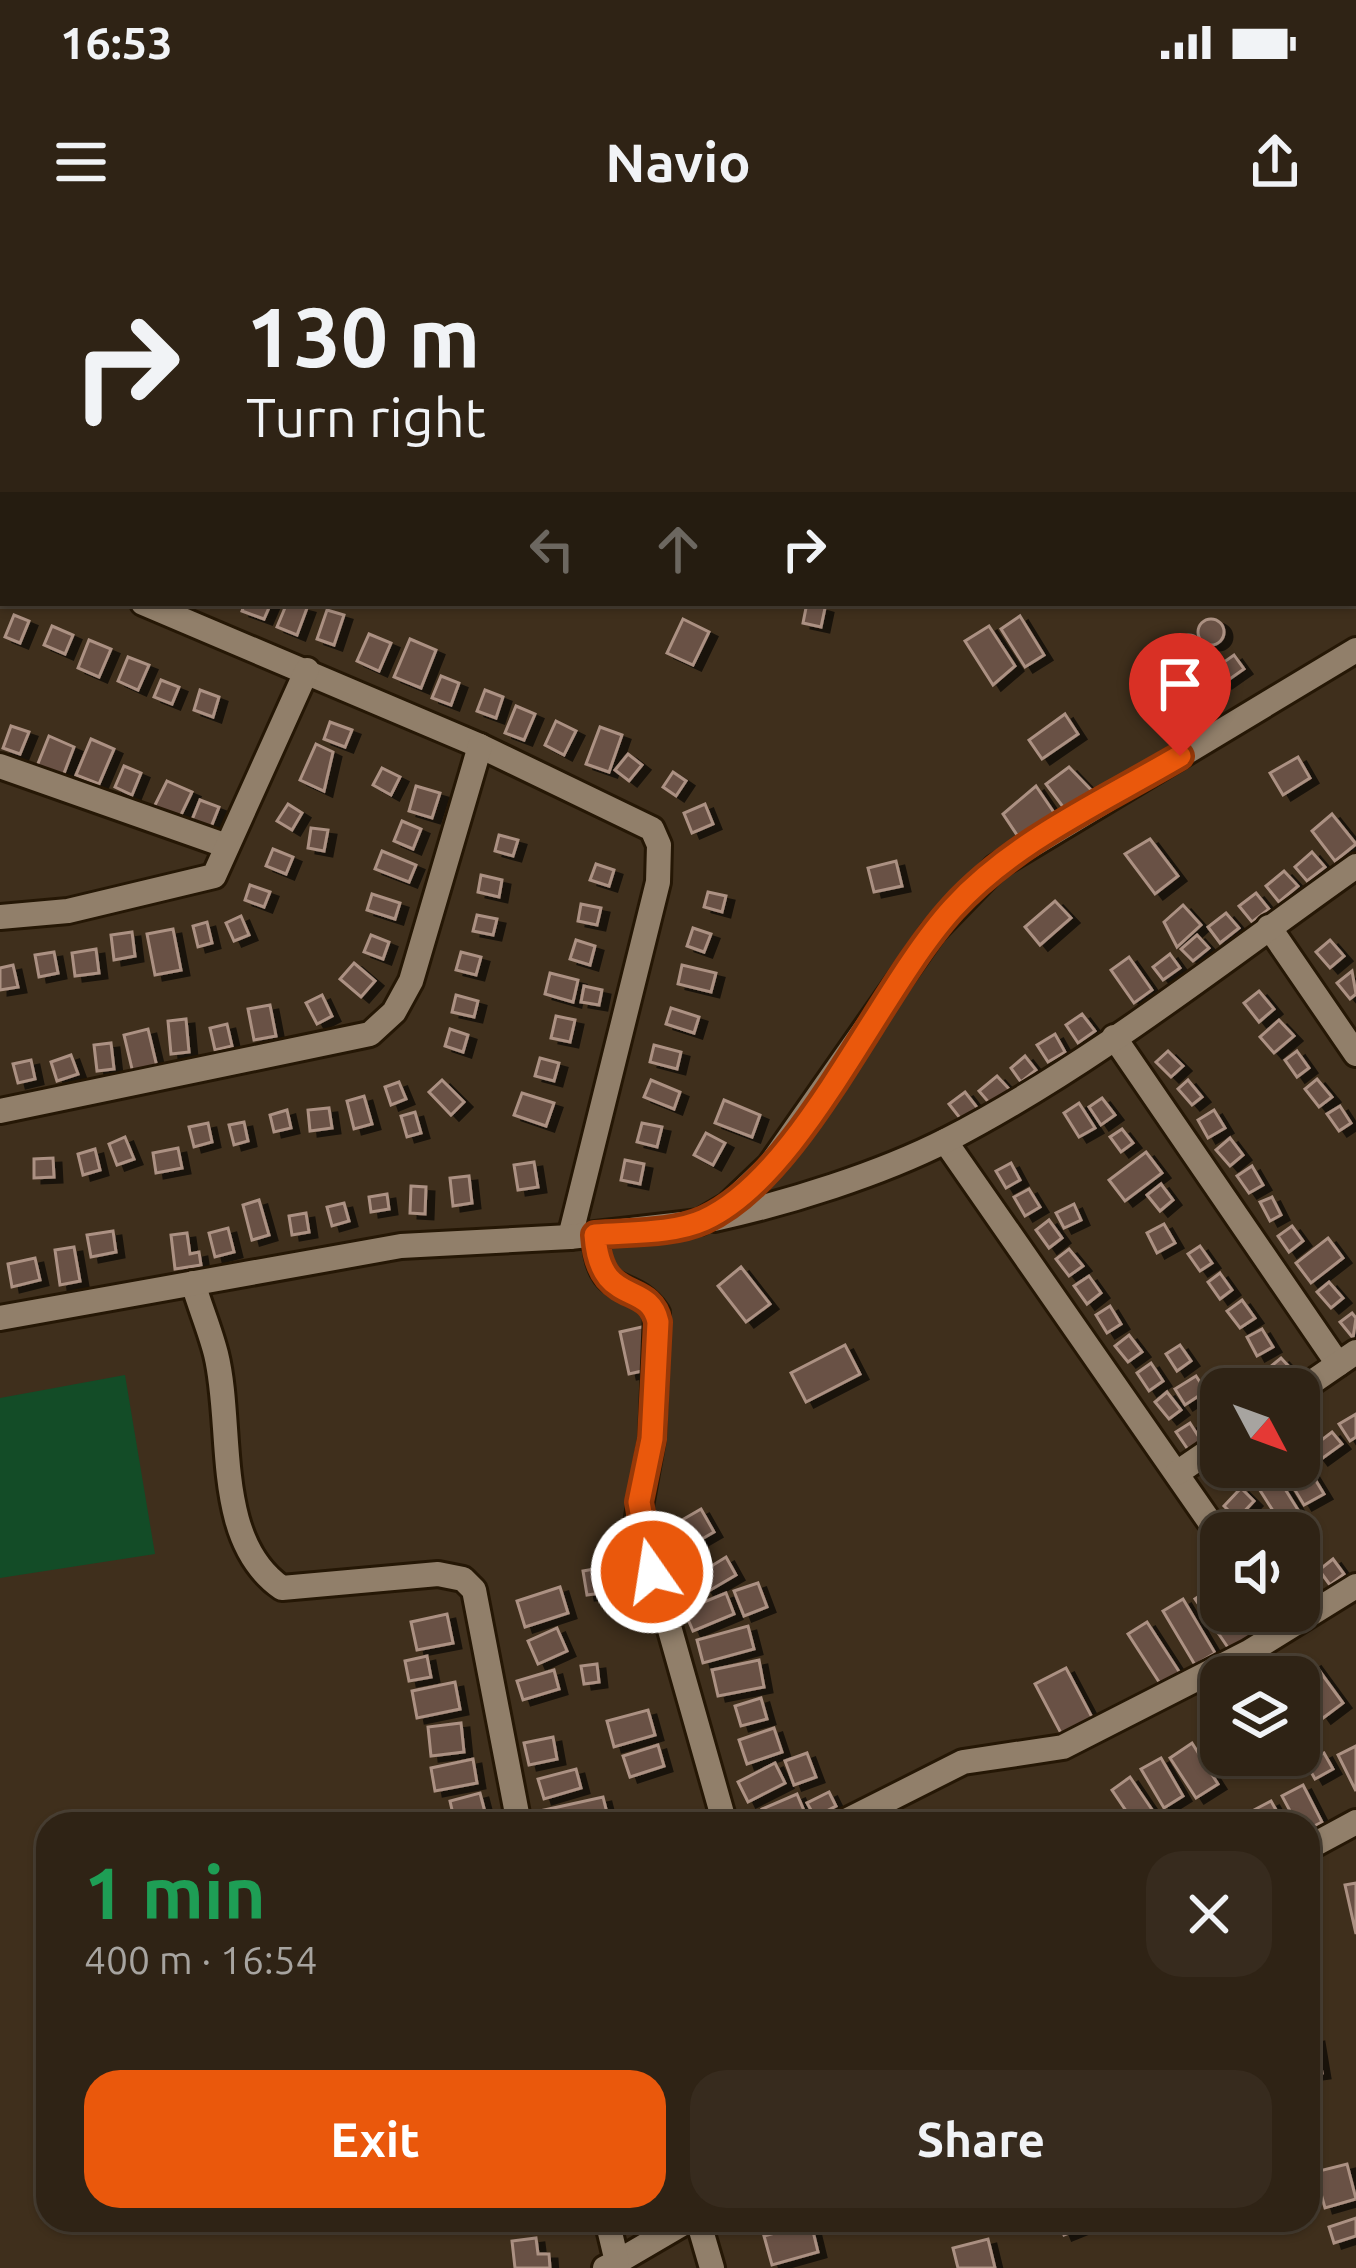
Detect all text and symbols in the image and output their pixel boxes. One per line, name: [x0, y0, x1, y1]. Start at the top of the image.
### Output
text: 16:53: [60, 17, 173, 68]
icon: menu: [48, 129, 114, 195]
icon: share: [1242, 129, 1308, 195]
text: Navio: [605, 132, 751, 192]
icon: right: [48, 288, 204, 444]
text: 130 m: [246, 289, 480, 383]
text: Turn right: [246, 387, 486, 447]
icon: left: [519, 516, 585, 582]
icon: ahead: [645, 516, 711, 582]
icon: right: [771, 516, 837, 582]
pin: [1129, 633, 1231, 756]
icon: arrive: [1147, 651, 1213, 717]
north arrow: [1200, 1368, 1320, 1488]
map controls: [1200, 1368, 1320, 1776]
position arrow: [589, 1509, 715, 1635]
button: sound: [1200, 1512, 1320, 1632]
button: layers: [1200, 1656, 1320, 1776]
button: close: [1146, 1851, 1272, 1977]
text: 1 min: [84, 1852, 266, 1933]
text: 400 m · 16:54: [84, 1938, 318, 1981]
button: Exit: [84, 2070, 666, 2208]
button: Share: [690, 2070, 1272, 2208]

